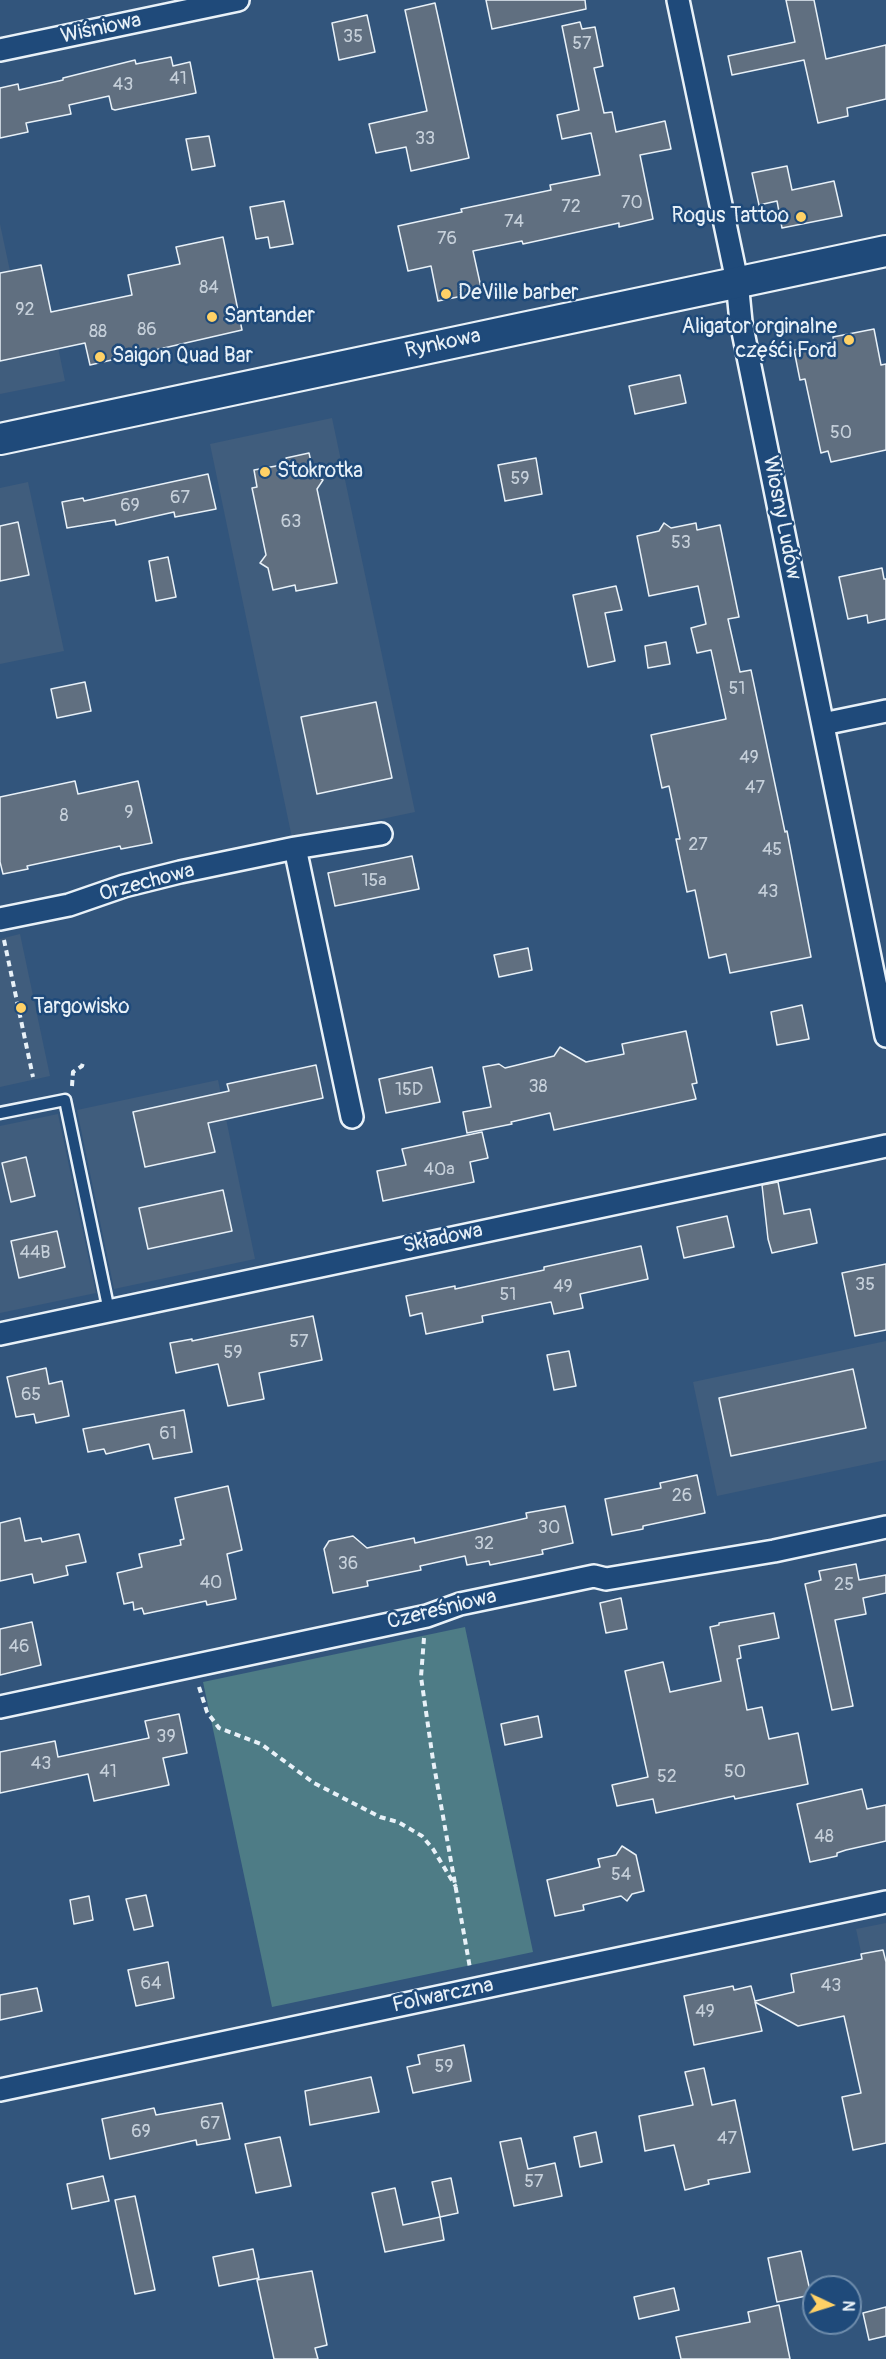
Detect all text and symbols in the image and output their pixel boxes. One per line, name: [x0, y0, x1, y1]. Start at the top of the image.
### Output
street label: Wiśniowa: [58, 8, 144, 50]
house number: 35: [343, 26, 363, 48]
house number: 57: [572, 33, 592, 55]
house number: 41: [169, 68, 187, 90]
house number: 43: [113, 74, 133, 96]
house number: 33: [415, 128, 435, 150]
house number: 70: [621, 192, 643, 214]
house number: 72: [561, 196, 581, 218]
place label: Rogus Tattoo: [671, 204, 789, 230]
marker: Rogus Tattoo: [794, 210, 808, 224]
house number: 74: [504, 211, 524, 233]
house number: 76: [437, 228, 457, 250]
house number: 84: [199, 277, 219, 299]
place label: DeVille barber: [458, 281, 578, 307]
marker: DeVille barber: [439, 287, 453, 301]
house number: 92: [15, 299, 35, 321]
place label: Santander: [224, 304, 315, 330]
marker: Santander: [205, 310, 219, 324]
place label: Aligator orginalne częśći Ford: [681, 315, 837, 365]
house number: 86: [137, 319, 157, 341]
house number: 88: [89, 321, 107, 343]
street label: Rynkowa: [403, 324, 483, 364]
marker: Aligator orginalne częśći Ford: [842, 333, 856, 347]
place label: Saigon Quad Bar: [112, 344, 253, 370]
marker: Saigon Quad Bar: [93, 350, 107, 364]
house number: 50: [830, 422, 852, 444]
street label: Wiosny Ludów: [757, 454, 805, 582]
place label: Stokrotka: [277, 459, 363, 485]
marker: Stokrotka: [258, 465, 272, 479]
house number: 59: [510, 468, 530, 490]
house number: 67: [170, 487, 190, 509]
house number: 69: [120, 495, 140, 517]
house number: 63: [281, 511, 301, 533]
house number: 53: [671, 532, 691, 554]
house number: 51: [729, 678, 745, 700]
house number: 49: [739, 747, 759, 769]
house number: 47: [745, 777, 765, 799]
house number: 9: [124, 802, 134, 824]
house number: 8: [59, 805, 69, 827]
house number: 27: [688, 834, 708, 856]
house number: 45: [762, 839, 782, 861]
street label: Orzechowa: [97, 858, 197, 908]
house number: 15a: [361, 870, 387, 892]
house number: 43: [758, 881, 778, 903]
place label: Targowisko: [33, 995, 130, 1021]
marker: Targowisko: [14, 1001, 28, 1015]
house number: 38: [528, 1076, 548, 1098]
house number: 15D: [395, 1079, 423, 1101]
house number: 40a: [423, 1159, 455, 1181]
street label: Składowa: [401, 1218, 485, 1260]
house number: 44B: [19, 1242, 51, 1264]
house number: 35: [855, 1274, 875, 1296]
house number: 49: [553, 1276, 573, 1298]
house number: 51: [500, 1284, 516, 1306]
house number: 57: [289, 1331, 309, 1353]
house number: 59: [223, 1342, 243, 1364]
house number: 65: [21, 1384, 41, 1406]
house number: 61: [159, 1423, 177, 1445]
house number: 26: [672, 1485, 692, 1507]
house number: 30: [538, 1517, 560, 1539]
house number: 32: [474, 1533, 494, 1555]
house number: 36: [338, 1553, 358, 1575]
house number: 40: [200, 1572, 222, 1594]
house number: 25: [834, 1574, 854, 1596]
street label: Czereśniowa: [385, 1584, 499, 1636]
house number: 46: [9, 1636, 29, 1658]
house number: 39: [156, 1726, 176, 1748]
house number: 43: [31, 1753, 51, 1775]
house number: 41: [99, 1761, 117, 1783]
house number: 50: [724, 1761, 746, 1783]
house number: 52: [657, 1766, 677, 1788]
house number: 48: [814, 1826, 834, 1848]
house number: 54: [611, 1864, 631, 1886]
house number: 64: [141, 1973, 161, 1995]
street label: Folwarczna: [390, 1973, 496, 2019]
house number: 43: [821, 1975, 841, 1997]
house number: 49: [695, 2001, 715, 2023]
house number: 59: [434, 2056, 454, 2078]
house number: 67: [200, 2113, 220, 2135]
house number: 69: [131, 2121, 151, 2143]
house number: 47: [717, 2128, 737, 2150]
house number: 57: [524, 2171, 544, 2193]
north arrow: [802, 2275, 862, 2335]
text: N: [838, 2300, 858, 2312]

